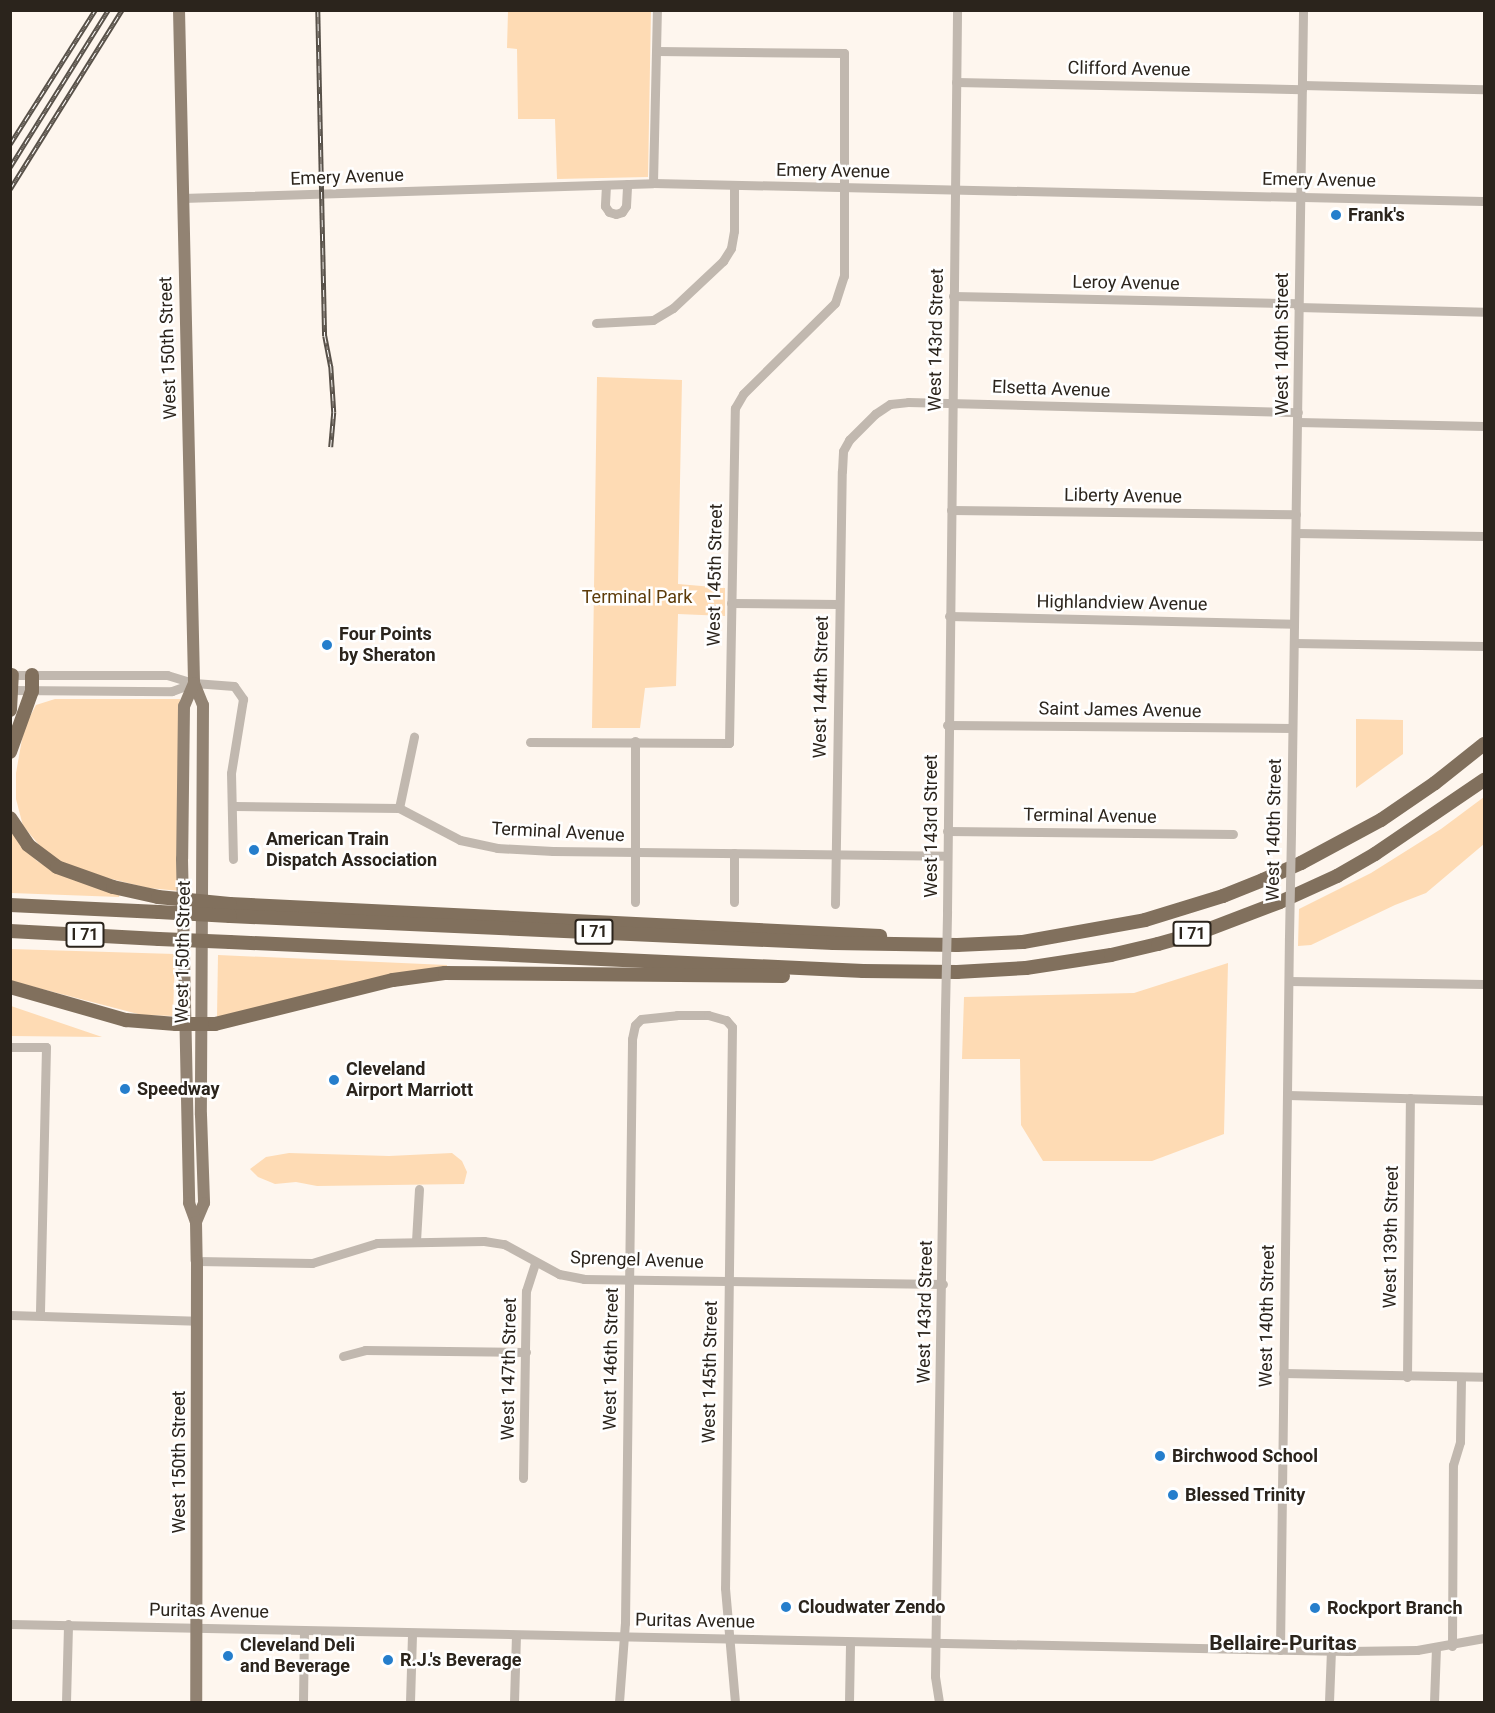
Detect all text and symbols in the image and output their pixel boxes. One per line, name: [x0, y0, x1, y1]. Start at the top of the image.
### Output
street label: Clifford Avenue: [1067, 57, 1191, 81]
street label: Emery Avenue: [776, 159, 890, 183]
street label: Emery Avenue: [290, 164, 404, 190]
street label: Emery Avenue: [1262, 168, 1376, 192]
place label: Frank's: [1348, 204, 1405, 226]
marker: Frank's: [1329, 208, 1343, 222]
street label: West 143rd Street: [924, 268, 948, 412]
street label: Leroy Avenue: [1072, 271, 1180, 295]
street label: West 140th Street: [1271, 273, 1293, 415]
street label: West 150th Street: [155, 276, 181, 420]
street label: Elsetta Avenue: [991, 376, 1111, 402]
street label: Liberty Avenue: [1064, 484, 1182, 508]
street label: West 145th Street: [703, 503, 727, 647]
park label: Terminal Park: [582, 586, 692, 608]
street label: Highlandview Avenue: [1036, 591, 1208, 615]
street label: West 144th Street: [809, 615, 833, 759]
place label: Four Points by Sheraton: [339, 624, 435, 666]
marker: Four Points by Sheraton: [320, 638, 334, 652]
street label: Saint James Avenue: [1038, 698, 1202, 722]
street label: West 143rd Street: [920, 754, 942, 898]
street label: West 140th Street: [1262, 758, 1286, 902]
street label: Terminal Avenue: [1023, 804, 1157, 828]
street label: Terminal Avenue: [491, 818, 625, 846]
place label: American Train Dispatch Association: [266, 829, 437, 872]
marker: American Train Dispatch Association: [247, 843, 261, 857]
street label: West 150th Street: [171, 880, 195, 1024]
road number: I 71: [573, 919, 615, 945]
road number: I 71: [1171, 921, 1213, 947]
road number: I 71: [64, 922, 106, 948]
place label: Cleveland Airport Marriott: [346, 1059, 473, 1102]
marker: Cleveland Airport Marriott: [327, 1073, 341, 1087]
place label: Speedway: [137, 1078, 220, 1100]
marker: Speedway: [118, 1082, 132, 1096]
street label: West 139th Street: [1379, 1165, 1403, 1309]
street label: West 143rd Street: [913, 1240, 937, 1384]
street label: West 140th Street: [1255, 1244, 1279, 1388]
street label: Sprengel Avenue: [570, 1247, 704, 1273]
street label: West 146th Street: [599, 1287, 623, 1431]
street label: West 147th Street: [497, 1297, 521, 1441]
street label: West 145th Street: [698, 1300, 722, 1444]
street label: West 150th Street: [168, 1391, 190, 1533]
place label: Birchwood School: [1172, 1445, 1318, 1467]
marker: Birchwood School: [1153, 1449, 1167, 1463]
place label: Blessed Trinity: [1185, 1484, 1306, 1506]
marker: Blessed Trinity: [1166, 1488, 1180, 1502]
place label: Cloudwater Zendo: [798, 1596, 945, 1618]
place label: Rockport Branch: [1327, 1597, 1463, 1619]
street label: Puritas Avenue: [149, 1599, 269, 1623]
marker: Cloudwater Zendo: [779, 1600, 793, 1614]
marker: Rockport Branch: [1308, 1601, 1322, 1615]
street label: Puritas Avenue: [635, 1609, 755, 1633]
district label: Bellaire-Puritas: [1209, 1630, 1357, 1656]
place label: Cleveland Deli and Beverage: [240, 1635, 355, 1678]
marker: Cleveland Deli and Beverage: [221, 1649, 235, 1663]
place label: R.J.'s Beverage: [400, 1649, 521, 1671]
marker: R.J.'s Beverage: [381, 1653, 395, 1667]

